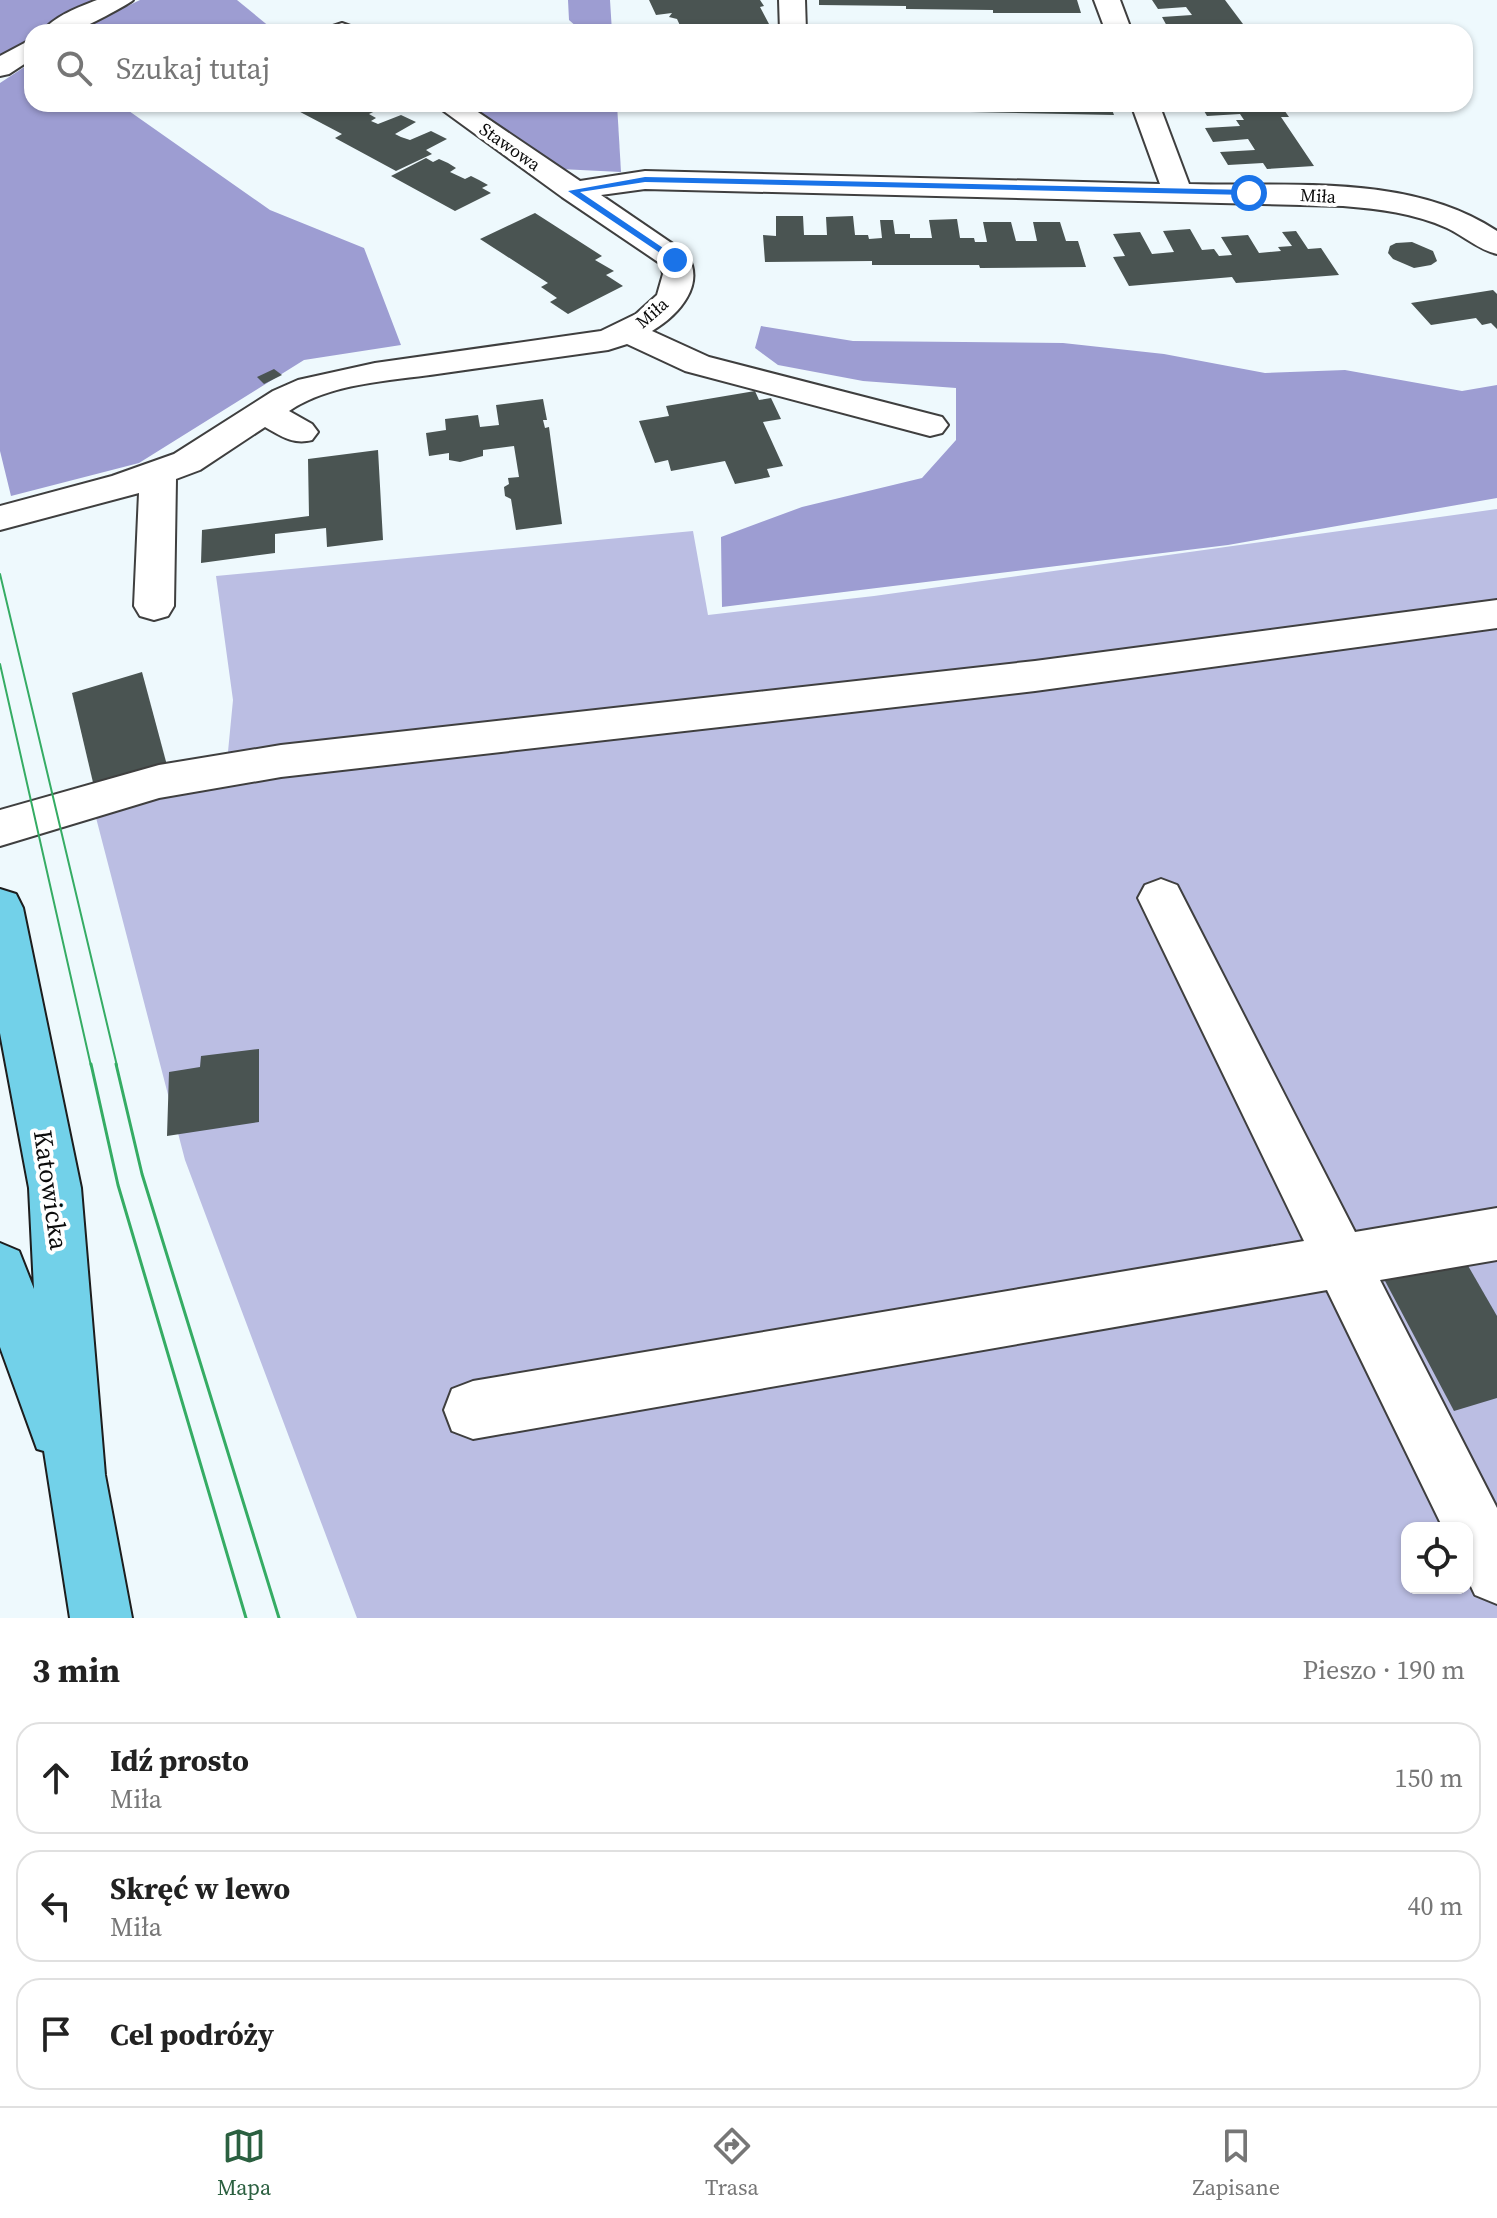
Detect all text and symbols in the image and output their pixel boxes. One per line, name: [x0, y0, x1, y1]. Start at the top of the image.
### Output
search box: [24, 24, 1473, 112]
icon: search: [52, 46, 96, 90]
text: Szukaj tutaj: [116, 48, 270, 89]
street label: Stawowa: [475, 116, 547, 177]
route start: [1231, 175, 1267, 211]
street label: Miła: [1299, 182, 1337, 209]
route end: [657, 242, 693, 278]
street label: Miła: [630, 291, 674, 334]
street label: Katowicka: [25, 1128, 77, 1253]
map controls: [1401, 1522, 1473, 1594]
button: locate: [1401, 1522, 1473, 1594]
text: 3 min: [32, 1647, 120, 1693]
text: Pieszo · 190 m: [1303, 1652, 1465, 1688]
text: Idź prosto: [110, 1740, 249, 1781]
icon: ahead: [34, 1756, 78, 1800]
text: 150 m: [1395, 1760, 1463, 1796]
text: Miła: [110, 1781, 162, 1817]
text: Skręć w lewo: [110, 1868, 290, 1909]
icon: left: [34, 1884, 78, 1928]
text: 40 m: [1408, 1888, 1463, 1924]
text: Miła: [110, 1909, 162, 1945]
icon: arrive: [34, 2012, 78, 2056]
text: Cel podróży: [110, 2014, 274, 2055]
tab: Mapa: [217, 2124, 271, 2202]
tab: Trasa: [705, 2124, 759, 2202]
tab: Zapisane: [1193, 2124, 1280, 2202]

